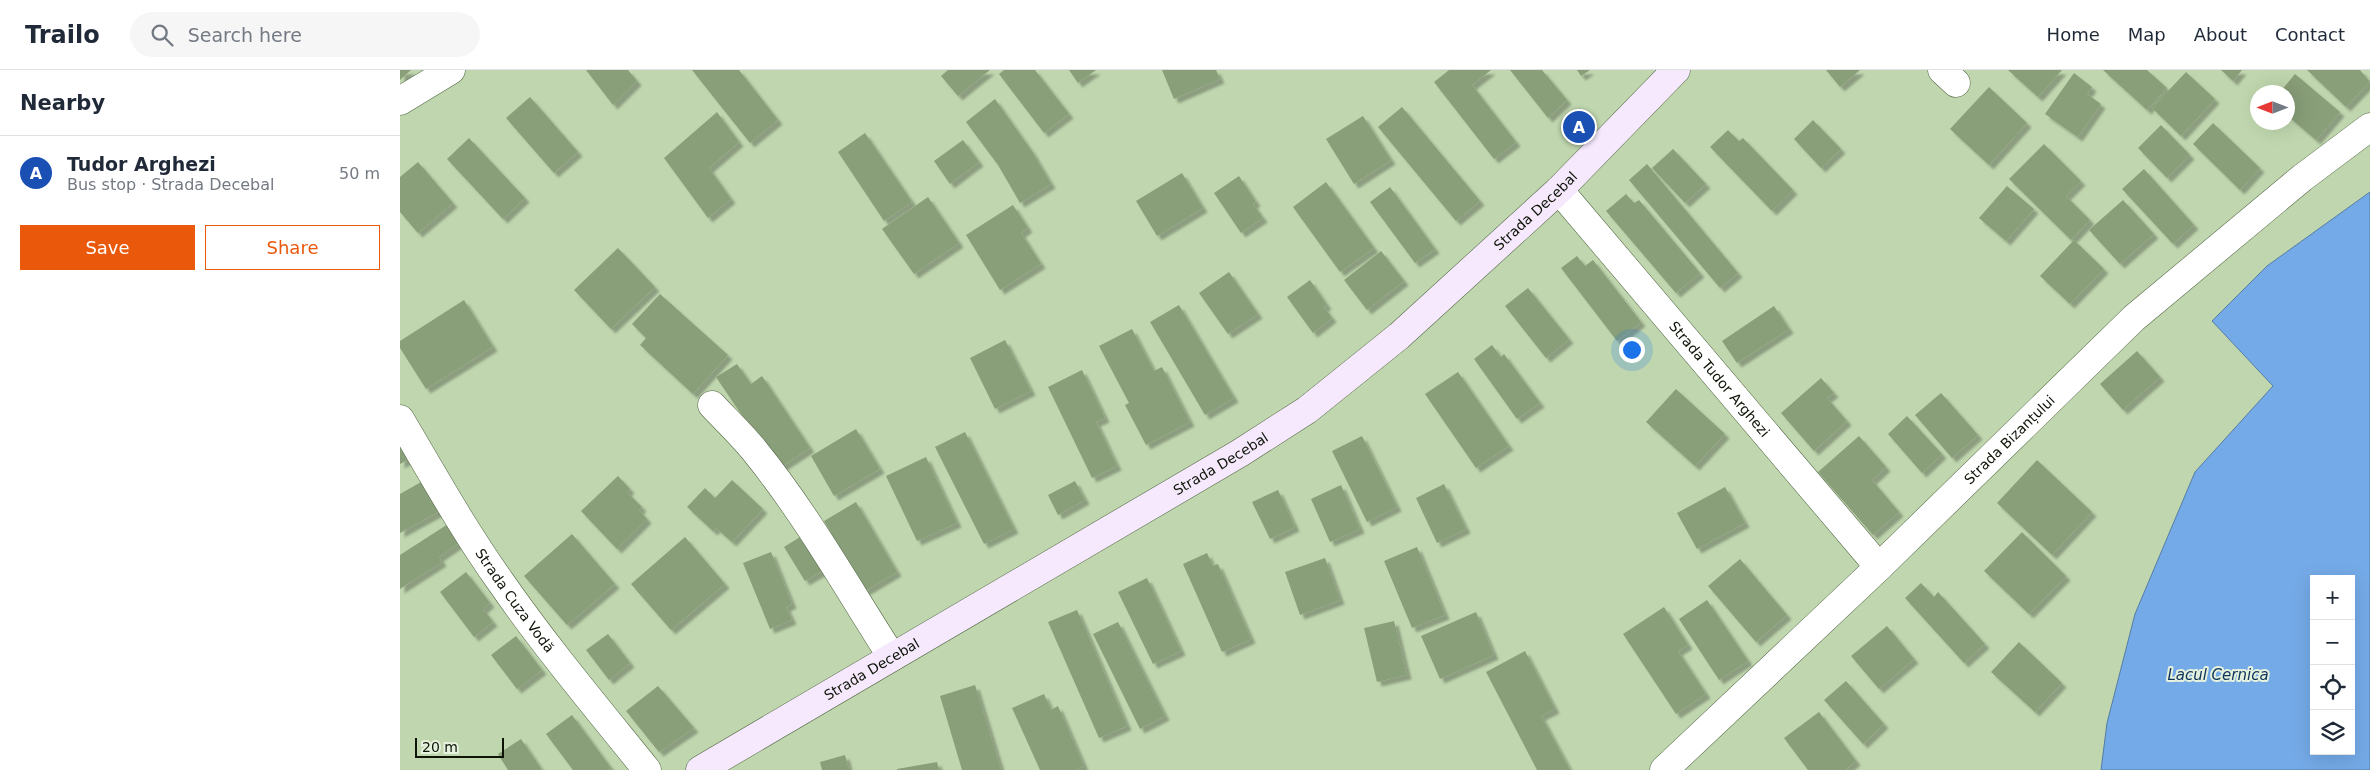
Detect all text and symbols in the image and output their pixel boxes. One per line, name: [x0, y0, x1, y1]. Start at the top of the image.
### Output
search box: [130, 12, 480, 57]
text: Trailo: [25, 21, 100, 49]
icon: search: [148, 21, 176, 49]
text: Search here: [188, 24, 302, 46]
text: Home: [2047, 24, 2100, 45]
text: Map: [2128, 24, 2166, 45]
text: About: [2194, 24, 2247, 45]
text: Contact: [2275, 24, 2345, 45]
north arrow: [2250, 85, 2295, 130]
text: Nearby: [20, 91, 105, 115]
pin: A: [1563, 108, 1595, 146]
text: Tudor Arghezi: [67, 153, 216, 175]
text: A: [30, 164, 42, 183]
text: 50 m: [339, 164, 380, 183]
street label: Strada Decebal: [1491, 168, 1580, 253]
text: Bus stop · Strada Decebal: [67, 175, 274, 194]
button: Save: [20, 225, 195, 270]
button: Share: [205, 225, 380, 270]
street label: Strada Tudor Arghezi: [1666, 318, 1773, 440]
your location: [1619, 337, 1645, 363]
street label: Strada Bizanțului: [1961, 392, 2058, 487]
street label: Strada Decebal: [1170, 429, 1271, 498]
street label: Strada Cuza Vodă: [472, 546, 558, 656]
map controls: [2310, 575, 2355, 755]
button: +: [2310, 575, 2355, 620]
button: −: [2310, 620, 2355, 665]
street label: Strada Decebal: [821, 635, 922, 703]
button: locate: [2310, 665, 2355, 710]
water label: Lacul Cernica: [2167, 666, 2269, 684]
button: layers: [2310, 710, 2355, 755]
scale bar: [415, 735, 504, 758]
text: 20 m: [422, 739, 458, 755]

